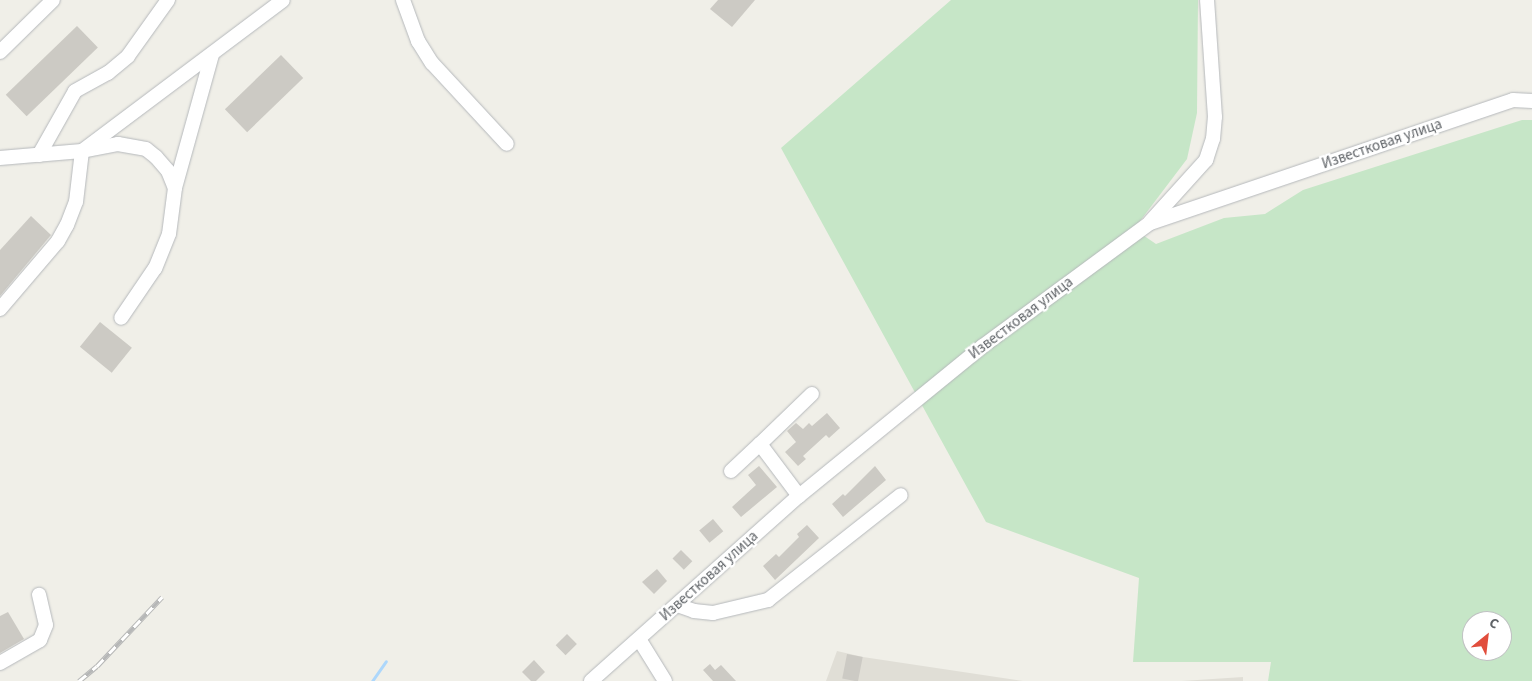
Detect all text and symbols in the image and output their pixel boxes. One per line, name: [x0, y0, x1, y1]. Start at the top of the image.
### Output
street label: Известковая улица: [1320, 115, 1444, 173]
street label: Известковая улица: [965, 273, 1077, 363]
street label: Известковая улица: [656, 527, 762, 625]
north arrow: [1462, 611, 1512, 661]
text: С: [1485, 613, 1502, 634]

